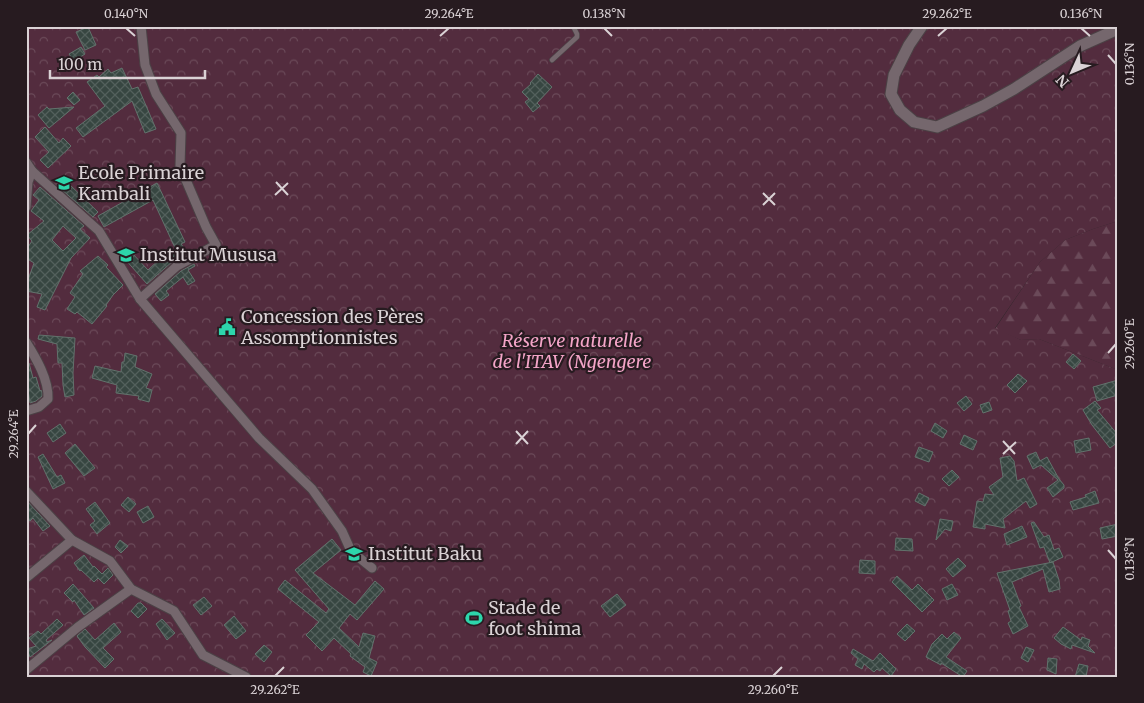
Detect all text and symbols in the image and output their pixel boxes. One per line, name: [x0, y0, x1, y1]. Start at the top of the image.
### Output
text: 0.140°N: [104, 6, 149, 21]
text: 29.264°E: [425, 6, 474, 21]
text: 0.138°N: [582, 6, 626, 21]
text: 29.262°E: [922, 6, 972, 21]
text: 0.136°N: [1060, 6, 1103, 21]
text: 0.136°N: [1122, 42, 1137, 85]
scale bar: [50, 48, 205, 80]
north arrow: [1046, 48, 1096, 98]
text: 100 m: [58, 55, 102, 74]
text: N: [1052, 71, 1073, 91]
place label: Ecole Primaire Kambali: [78, 161, 204, 205]
school or university icon: Ecole Primaire Kambali: [54, 173, 74, 193]
place label: Institut Mususa: [140, 243, 277, 266]
school or university icon: Institut Mususa: [116, 245, 136, 265]
place label: Concession des Pères Assomptionnistes: [240, 305, 424, 349]
public building icon: Concession des Pères Assomptionnistes: [217, 317, 237, 337]
text: 29.260°E: [1122, 318, 1137, 369]
park label: Réserve naturelle de l'ITAV (Ngengere: [492, 329, 652, 373]
text: 29.264°E: [6, 409, 21, 458]
text: 0.138°N: [1122, 537, 1137, 581]
place label: Institut Baku: [368, 542, 482, 565]
school or university icon: Institut Baku: [344, 544, 364, 564]
place label: Stade de foot shima: [488, 596, 581, 640]
sports icon: Stade de foot shima: [464, 608, 484, 628]
text: 29.262°E: [250, 682, 300, 697]
text: 29.260°E: [748, 682, 799, 697]

